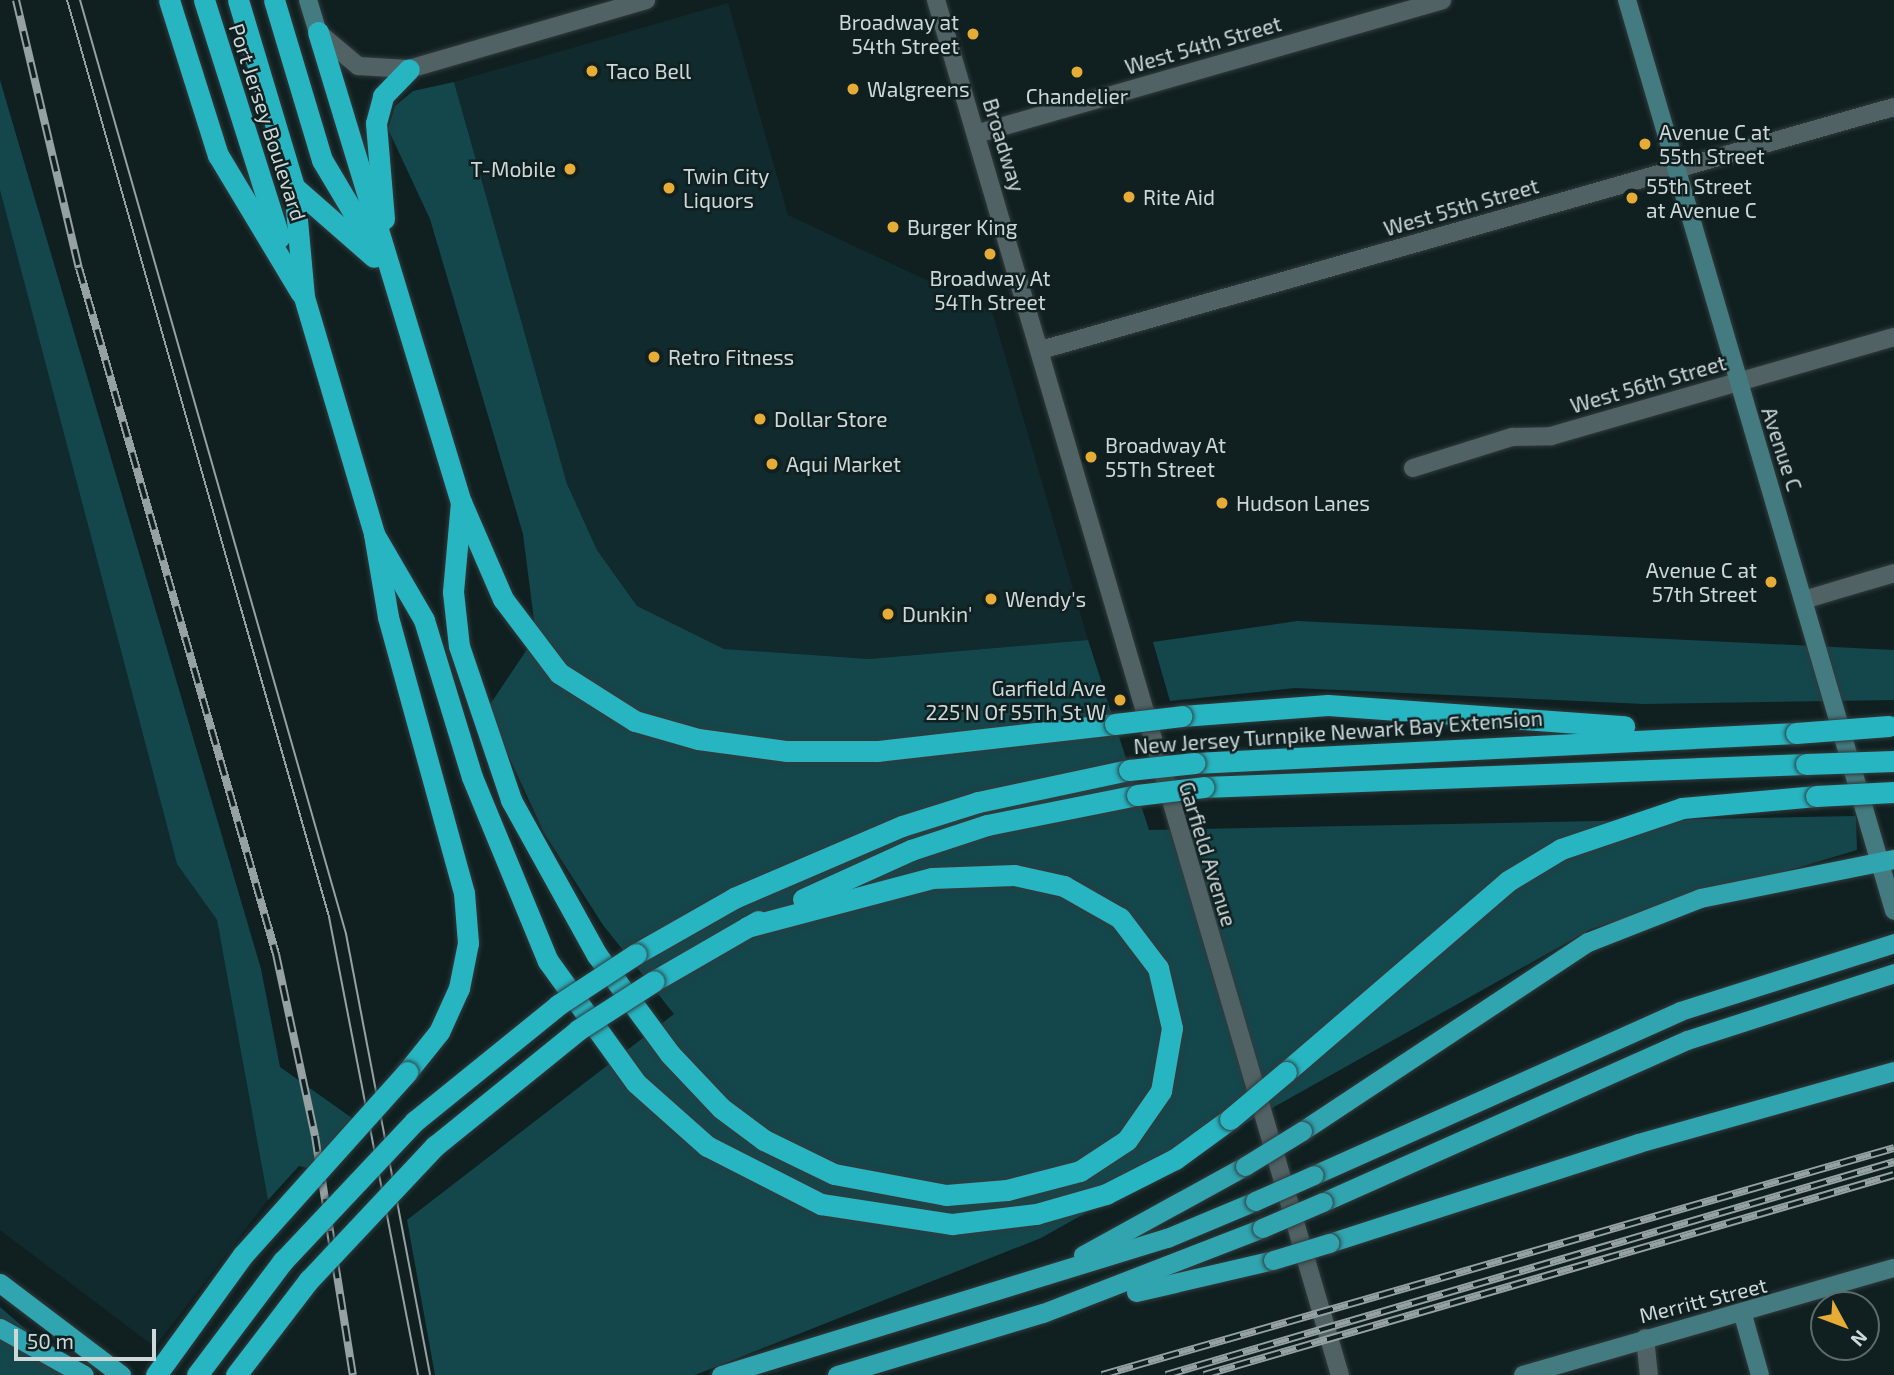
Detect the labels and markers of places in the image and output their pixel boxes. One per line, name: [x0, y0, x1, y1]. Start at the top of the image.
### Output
place label: Broadway at 54th Street: [838, 9, 959, 59]
marker: Broadway at 54th Street: [965, 26, 981, 42]
place label: Taco Bell: [606, 58, 691, 84]
marker: Taco Bell: [584, 63, 600, 79]
marker: Chandelier: [1069, 64, 1085, 80]
place label: Walgreens: [867, 76, 970, 102]
marker: Walgreens: [845, 81, 861, 97]
place label: Chandelier: [1026, 83, 1128, 109]
place label: Avenue C at 55th Street: [1659, 119, 1770, 169]
marker: Avenue C at 55th Street: [1637, 136, 1653, 152]
place label: T-Mobile: [470, 156, 556, 182]
marker: T-Mobile: [562, 161, 578, 177]
place label: Twin City Liquors: [683, 163, 769, 213]
place label: 55th Street at Avenue C: [1646, 173, 1757, 223]
marker: Twin City Liquors: [661, 180, 677, 196]
place label: Rite Aid: [1143, 184, 1215, 210]
marker: Rite Aid: [1121, 189, 1137, 205]
marker: 55th Street at Avenue C: [1624, 190, 1640, 206]
place label: Burger King: [907, 214, 1018, 240]
marker: Burger King: [885, 219, 901, 235]
marker: Broadway At 54Th Street: [982, 246, 998, 262]
place label: Broadway At 54Th Street: [929, 265, 1051, 315]
place label: Retro Fitness: [668, 344, 794, 370]
marker: Retro Fitness: [646, 349, 662, 365]
place label: Dollar Store: [774, 406, 888, 432]
marker: Dollar Store: [752, 411, 768, 427]
place label: Broadway At 55Th Street: [1105, 432, 1227, 482]
marker: Broadway At 55Th Street: [1083, 449, 1099, 465]
place label: Aqui Market: [786, 451, 901, 477]
marker: Aqui Market: [764, 456, 780, 472]
place label: Hudson Lanes: [1236, 490, 1370, 516]
marker: Hudson Lanes: [1214, 495, 1230, 511]
place label: Avenue C at 57th Street: [1646, 557, 1757, 607]
marker: Avenue C at 57th Street: [1763, 574, 1779, 590]
place label: Wendy's: [1005, 586, 1086, 612]
marker: Wendy's: [983, 591, 999, 607]
place label: Dunkin': [902, 601, 972, 627]
marker: Dunkin': [880, 606, 896, 622]
place label: Garfield Ave 225'N Of 55Th St W: [925, 675, 1106, 725]
marker: Garfield Ave 225'N Of 55Th St W: [1112, 692, 1128, 708]

